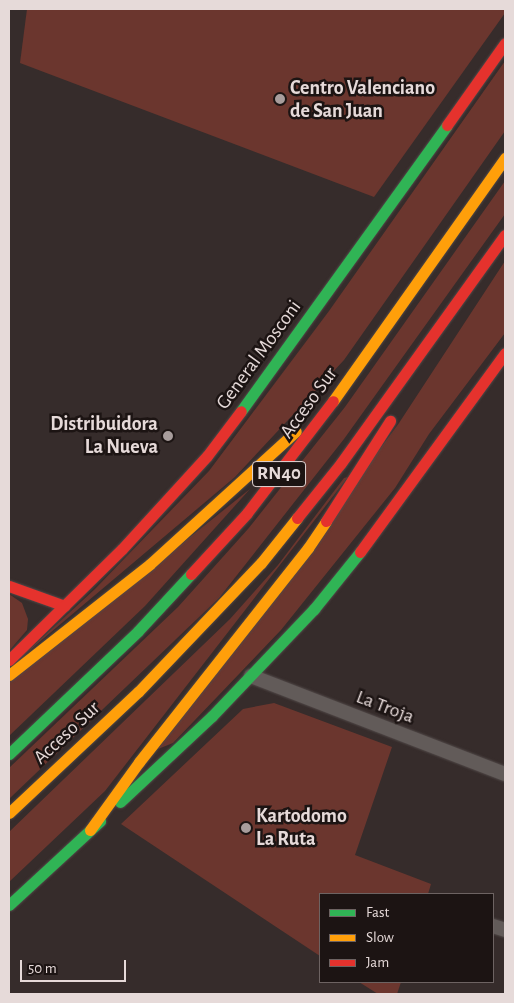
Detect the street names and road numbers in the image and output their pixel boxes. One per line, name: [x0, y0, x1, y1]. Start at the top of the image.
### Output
street label: General Mosconi: [211, 296, 307, 414]
street label: Acceso Sur: [275, 363, 343, 443]
road number: RN40: [252, 458, 306, 490]
street label: La Troja: [353, 685, 417, 729]
street label: Acceso Sur: [29, 696, 105, 770]

